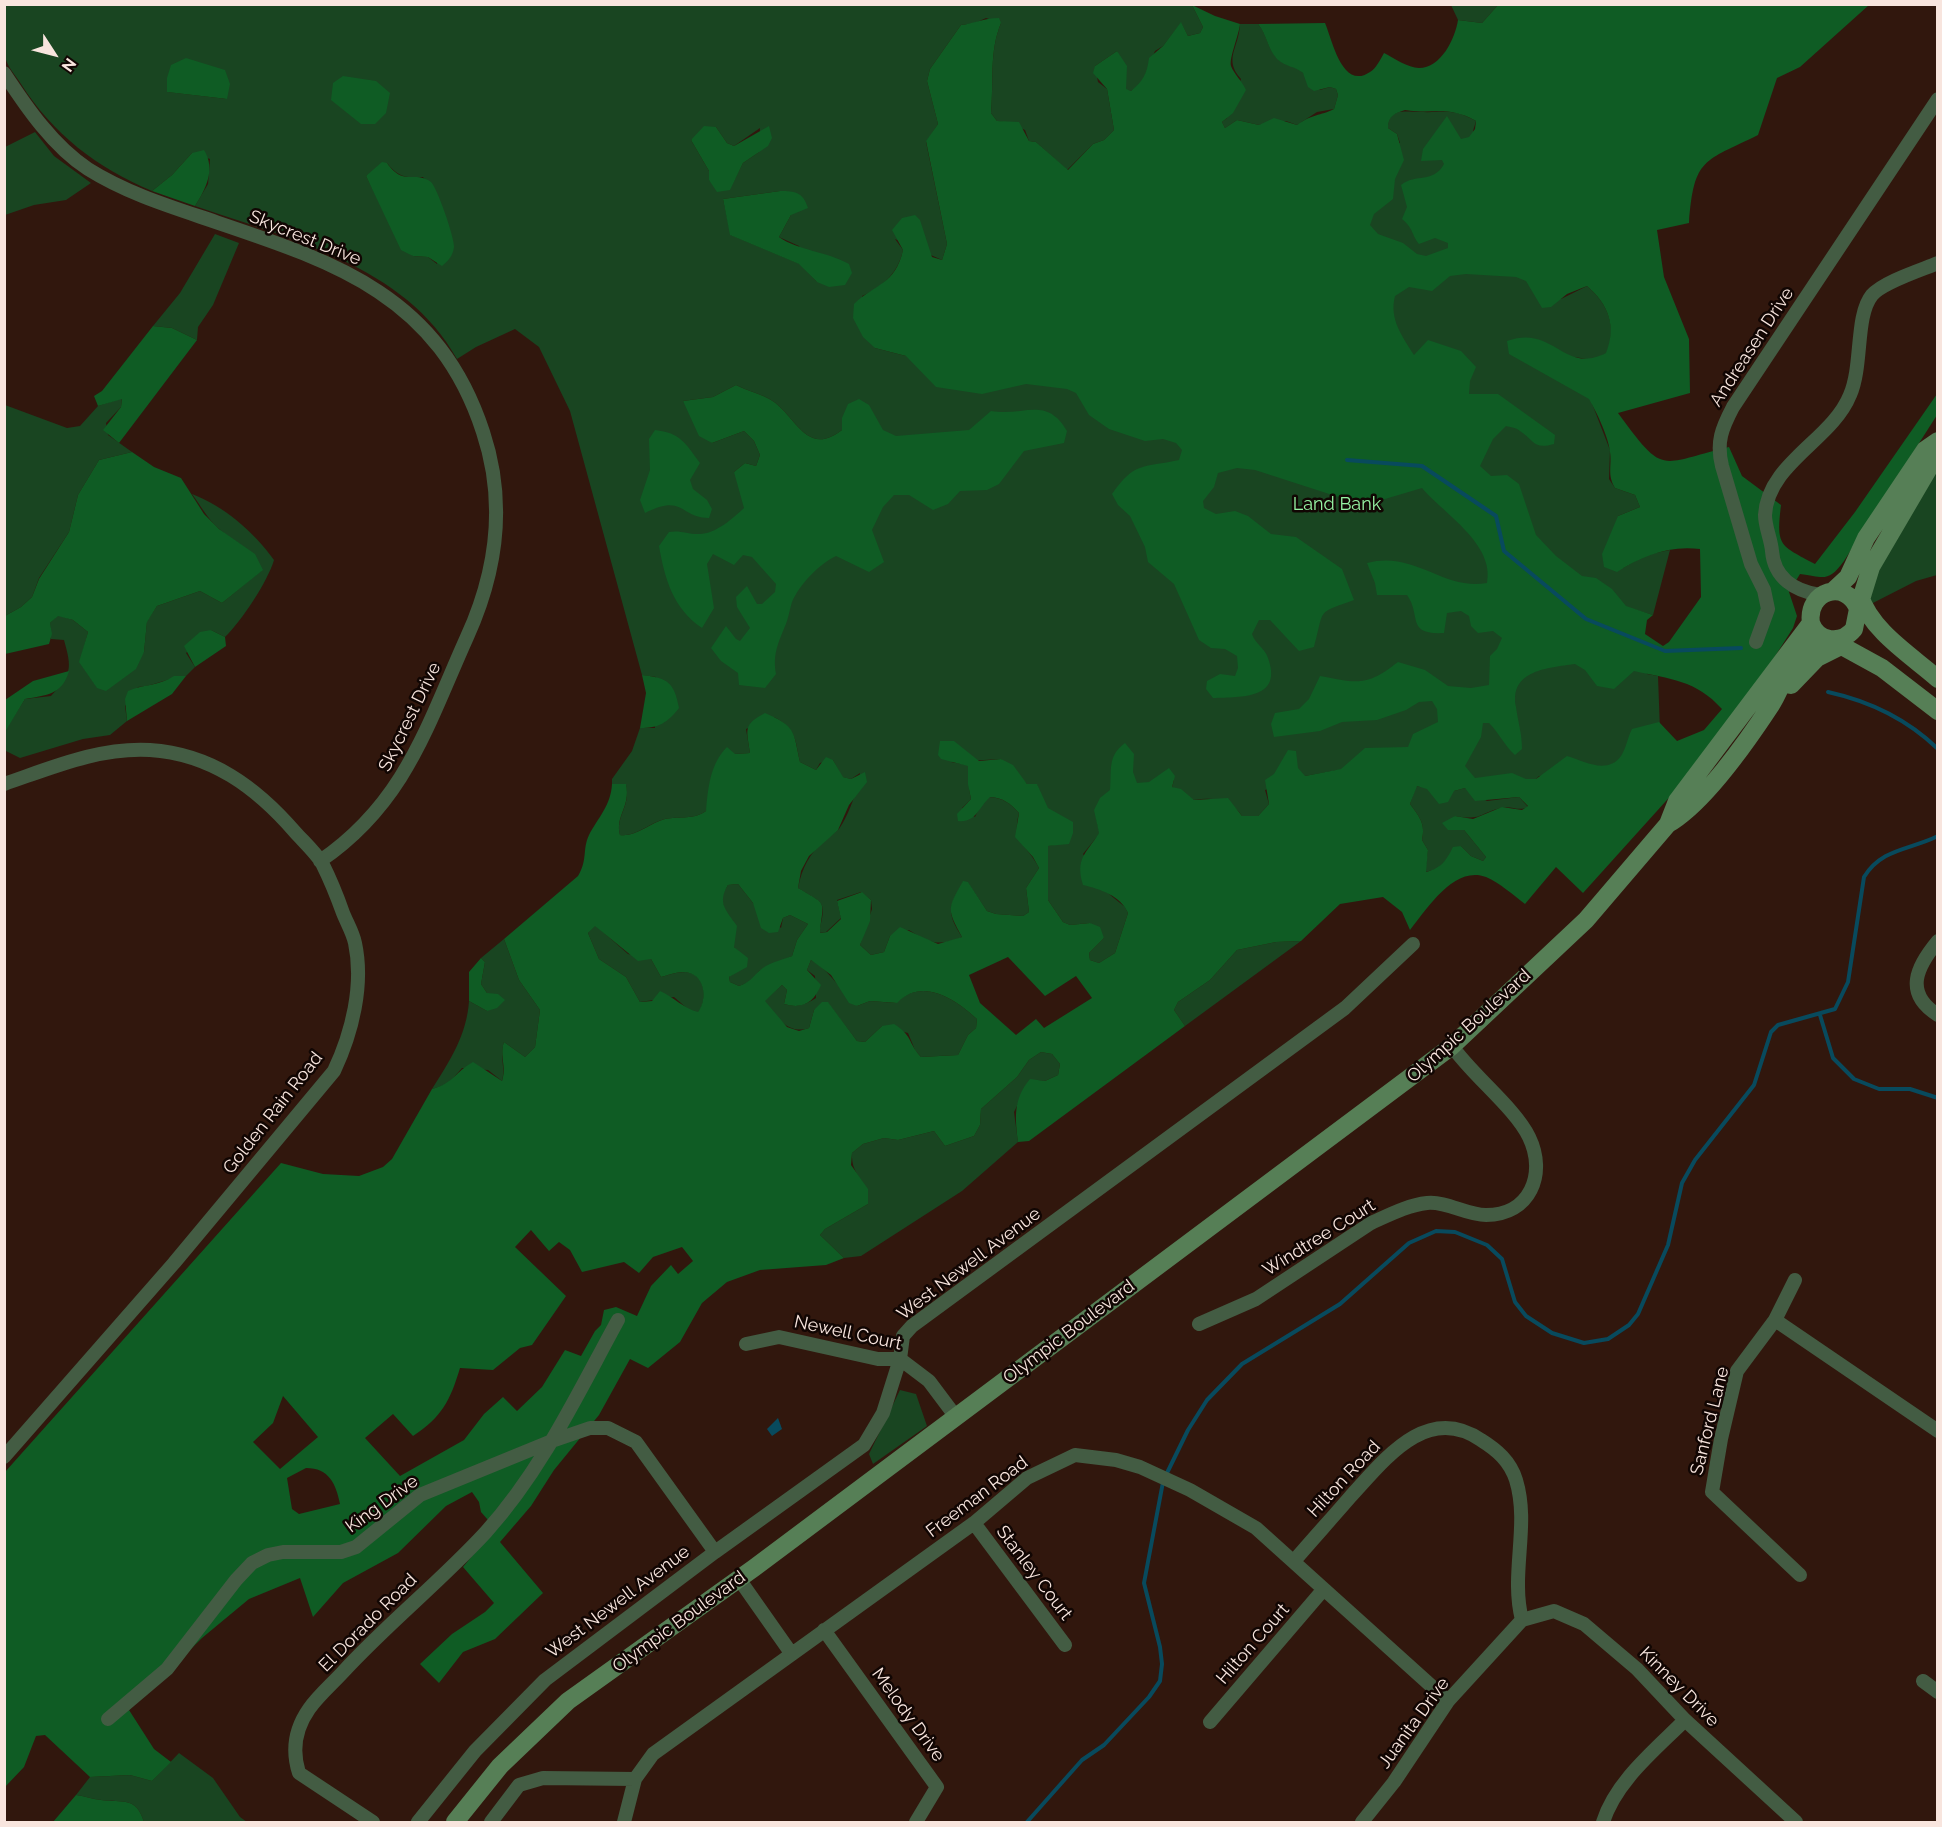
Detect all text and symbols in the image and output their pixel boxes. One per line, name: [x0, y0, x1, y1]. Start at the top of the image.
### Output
north arrow: [24, 24, 84, 84]
text: N: [58, 54, 80, 75]
street label: Skycrest Drive: [246, 206, 364, 270]
street label: Andreasen Drive: [1705, 283, 1799, 411]
park label: Land Bank: [1293, 494, 1381, 516]
street label: Skycrest Drive: [374, 659, 446, 775]
street label: Olympic Boulevard: [1403, 965, 1535, 1087]
street label: Golden Rain Road: [219, 1048, 327, 1178]
street label: Windtree Court: [1259, 1195, 1379, 1281]
street label: West Newell Avenue: [893, 1203, 1045, 1325]
street label: Olympic Boulevard: [999, 1276, 1139, 1388]
street label: Newell Court: [792, 1311, 904, 1355]
street label: Sanford Lane: [1686, 1365, 1734, 1477]
street label: Hilton Road: [1303, 1436, 1385, 1522]
street label: Freeman Road: [922, 1452, 1032, 1542]
street label: King Drive: [341, 1470, 423, 1538]
street label: Stanley Court: [991, 1521, 1077, 1625]
street label: West Newell Avenue: [542, 1541, 694, 1663]
street label: Olympic Boulevard: [608, 1567, 750, 1677]
street label: El Dorado Road: [314, 1569, 422, 1677]
street label: Hilton Court: [1212, 1599, 1294, 1689]
street label: Kinney Drive: [1635, 1643, 1723, 1731]
street label: Melody Drive: [867, 1664, 949, 1766]
street label: Juanita Drive: [1374, 1673, 1454, 1773]

